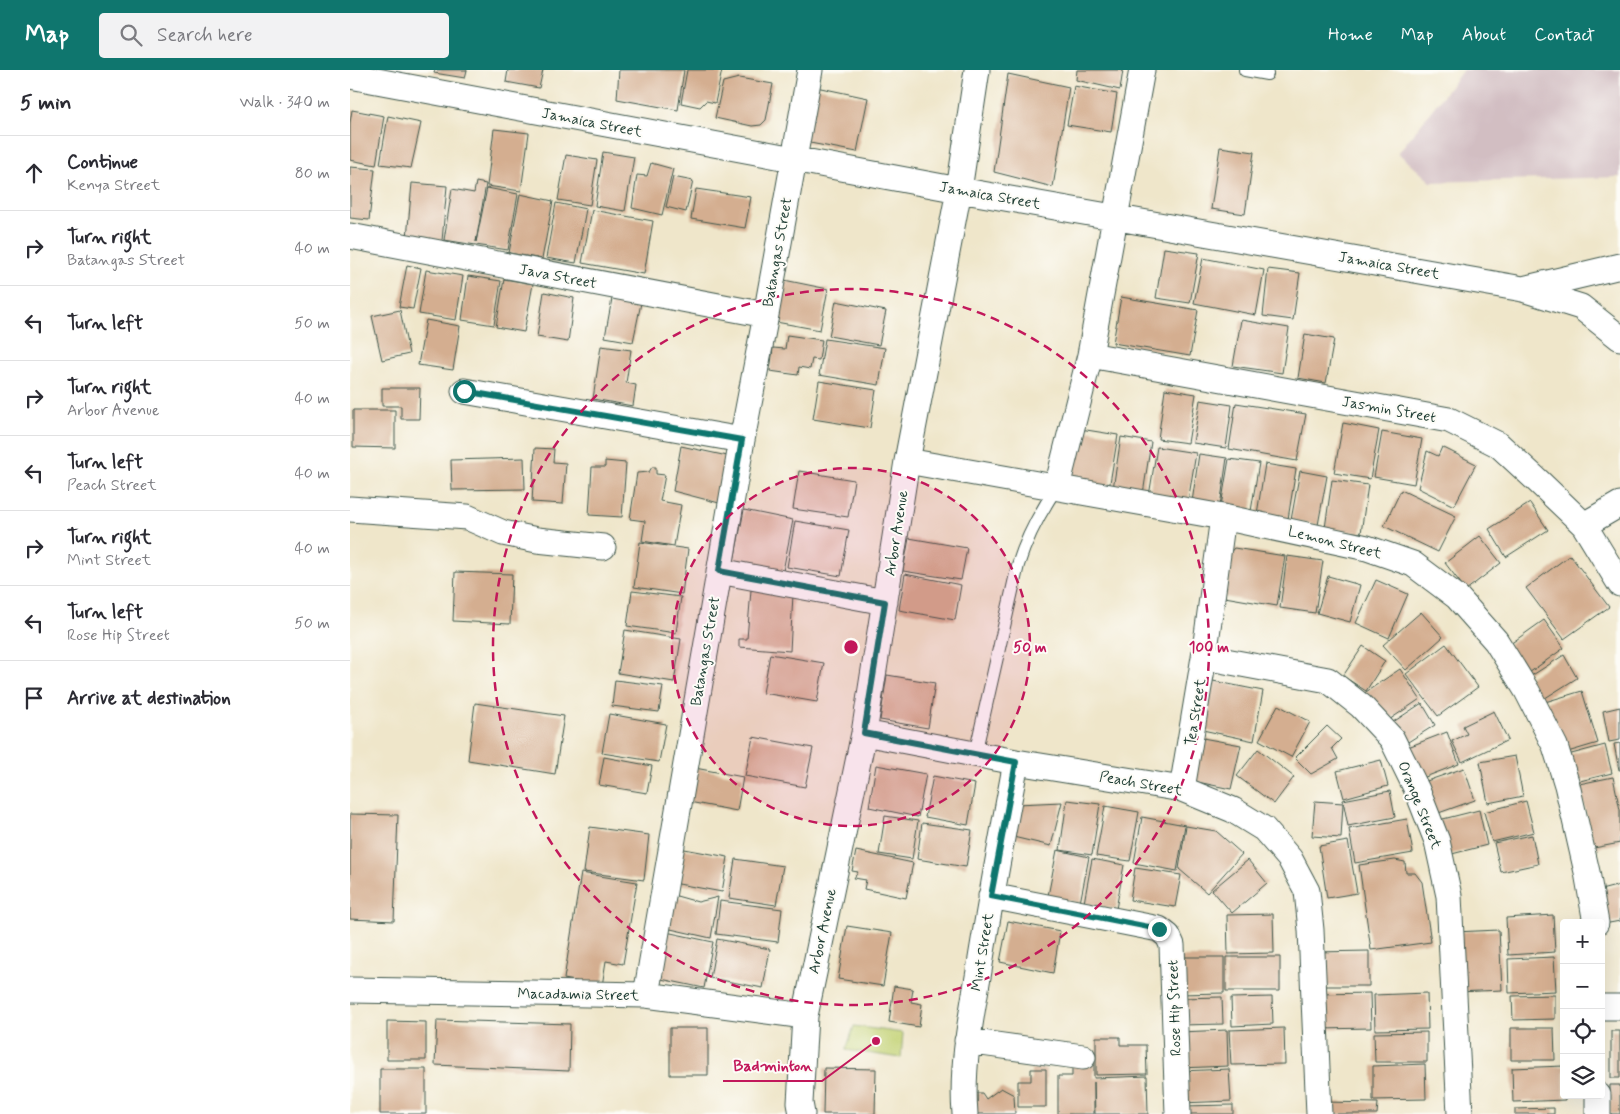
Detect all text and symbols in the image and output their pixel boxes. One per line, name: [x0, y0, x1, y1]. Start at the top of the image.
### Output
search box: [99, 13, 449, 58]
text: Map: [25, 20, 69, 51]
icon: search: [117, 21, 145, 49]
text: Search here: [157, 23, 253, 48]
text: Home: [1328, 23, 1373, 47]
text: Map: [1401, 23, 1434, 47]
text: About: [1462, 23, 1506, 47]
text: Contact: [1534, 23, 1595, 47]
text: 5 min: [20, 89, 72, 117]
text: Walk · 340 m: [240, 92, 330, 113]
street label: Jamaica Street: [540, 103, 644, 143]
text: Continue: [67, 150, 138, 175]
icon: ahead: [20, 159, 48, 187]
text: 80 m: [295, 163, 330, 184]
text: Kenya Street: [67, 175, 160, 196]
street label: Jamaica Street: [938, 177, 1042, 215]
street label: Batangas Street: [759, 196, 797, 309]
text: Turn right: [67, 225, 151, 250]
icon: right: [20, 234, 48, 262]
text: 40 m: [294, 238, 330, 259]
street label: Jamaica Street: [1337, 247, 1441, 285]
text: Batangas Street: [67, 250, 185, 271]
street label: Java Street: [517, 260, 598, 294]
icon: left: [20, 309, 48, 337]
text: Turn left: [67, 311, 143, 336]
text: 50 m: [294, 313, 330, 334]
text: Turn right: [67, 375, 151, 400]
route start: [453, 380, 476, 403]
icon: right: [20, 384, 48, 412]
text: 40 m: [294, 388, 330, 409]
street label: Jasmin Street: [1340, 392, 1438, 428]
text: Arbor Avenue: [67, 400, 159, 421]
text: Turn left: [67, 450, 143, 475]
icon: left: [20, 459, 48, 487]
text: 40 m: [294, 463, 330, 484]
text: Peach Street: [67, 475, 157, 496]
street label: Arbor Avenue: [880, 489, 914, 578]
street label: Lemon Street: [1286, 522, 1384, 564]
text: Turn right: [67, 525, 151, 550]
icon: right: [20, 534, 48, 562]
text: 40 m: [294, 538, 330, 559]
text: Mint Street: [67, 550, 151, 571]
street label: Batangas Street: [687, 595, 725, 708]
text: Turn left: [67, 600, 143, 625]
icon: left: [20, 609, 48, 637]
text: 50 m: [294, 613, 330, 634]
text: Rose Hip Street: [67, 625, 170, 646]
centre of rings: [842, 638, 860, 656]
text: 50 m: [1013, 638, 1047, 658]
text: 100 m: [1189, 638, 1229, 658]
street label: Tea Street: [1181, 677, 1211, 747]
icon: arrive: [20, 684, 48, 712]
text: Arrive at destination: [67, 686, 231, 711]
street label: Orange Street: [1391, 758, 1446, 853]
street label: Peach Street: [1098, 767, 1184, 801]
street label: Arbor Avenue: [804, 887, 842, 976]
street label: Mint Street: [967, 911, 999, 993]
route end: [1148, 918, 1171, 941]
map controls: [1560, 919, 1605, 1099]
button: +: [1560, 919, 1605, 964]
street label: Rose Hip Street: [1163, 959, 1187, 1056]
button: −: [1560, 964, 1605, 1009]
street label: Macadamia Street: [517, 984, 639, 1006]
button: locate: [1560, 1009, 1605, 1054]
callout: Badminton: [723, 1050, 822, 1081]
button: layers: [1560, 1054, 1605, 1099]
text: Badminton: [733, 1056, 813, 1077]

